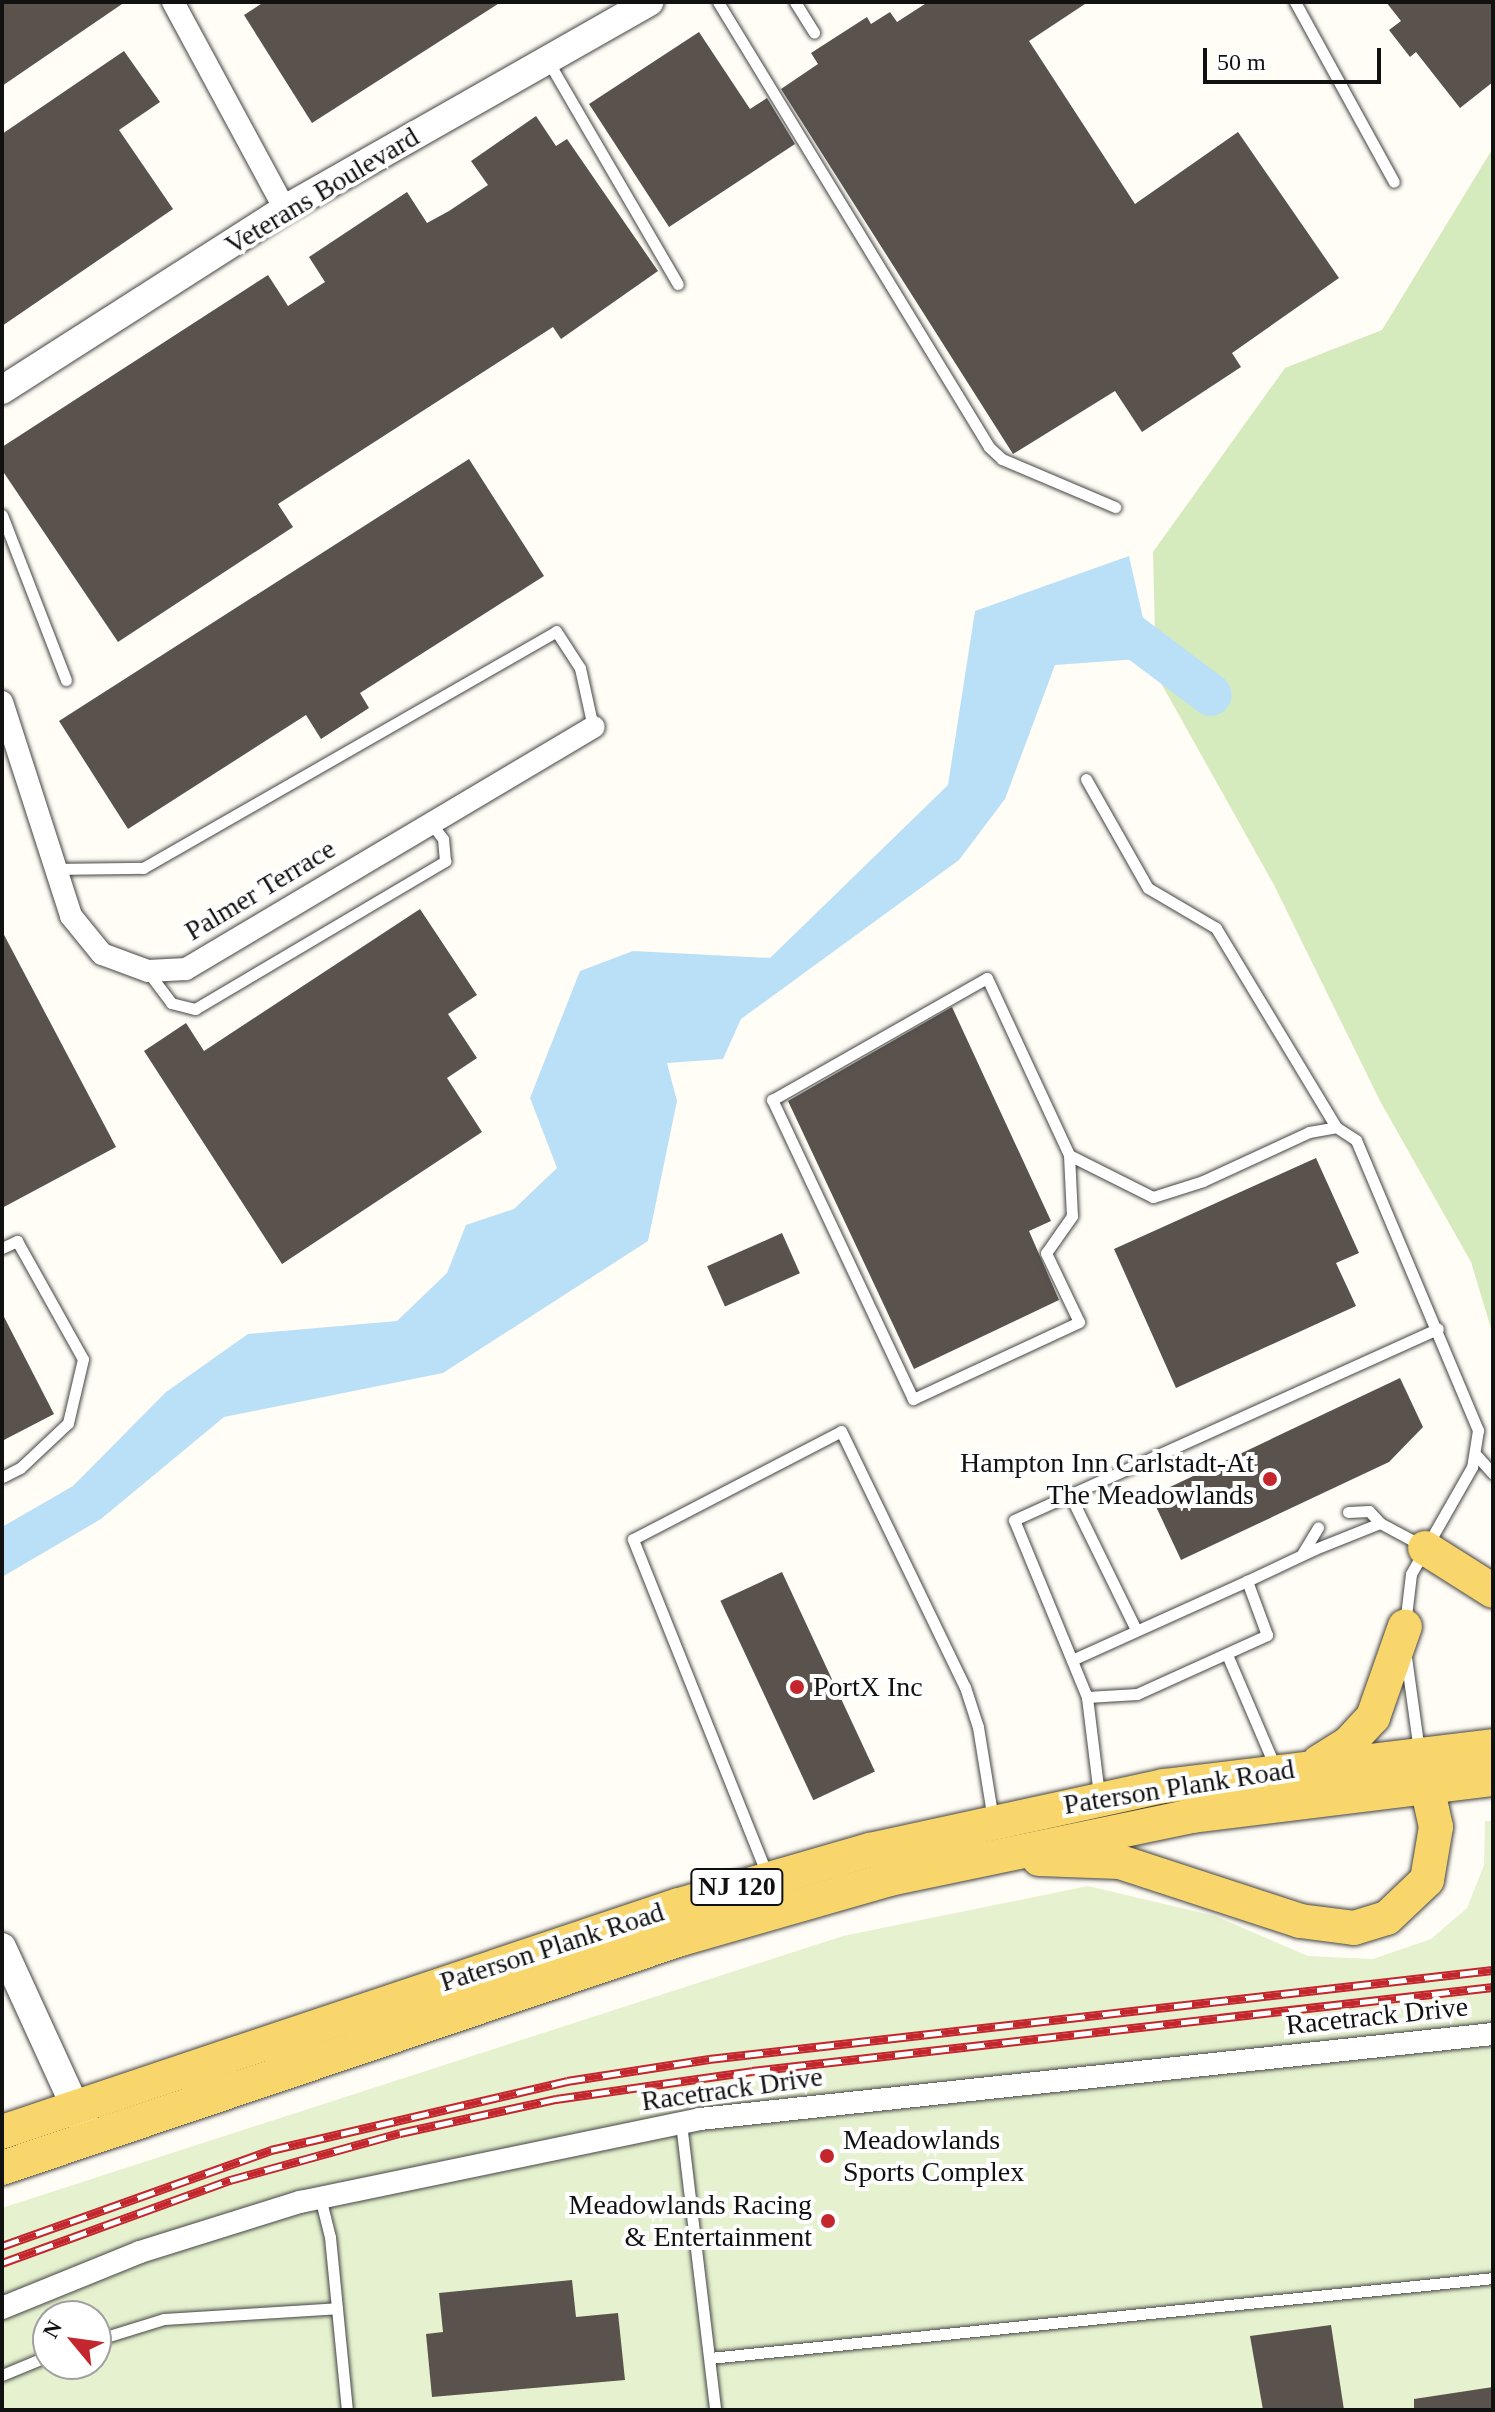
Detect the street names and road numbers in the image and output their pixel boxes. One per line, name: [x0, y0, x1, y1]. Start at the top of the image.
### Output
street label: Veterans Boulevard: [219, 120, 425, 262]
street label: Palmer Terrace: [179, 832, 341, 948]
street label: Paterson Plank Road: [1061, 1752, 1297, 1822]
road number: NJ 120: [689, 1865, 785, 1909]
street label: Paterson Plank Road: [436, 1895, 668, 1999]
street label: Racetrack Drive: [1284, 1990, 1470, 2042]
street label: Racetrack Drive: [639, 2060, 825, 2118]

